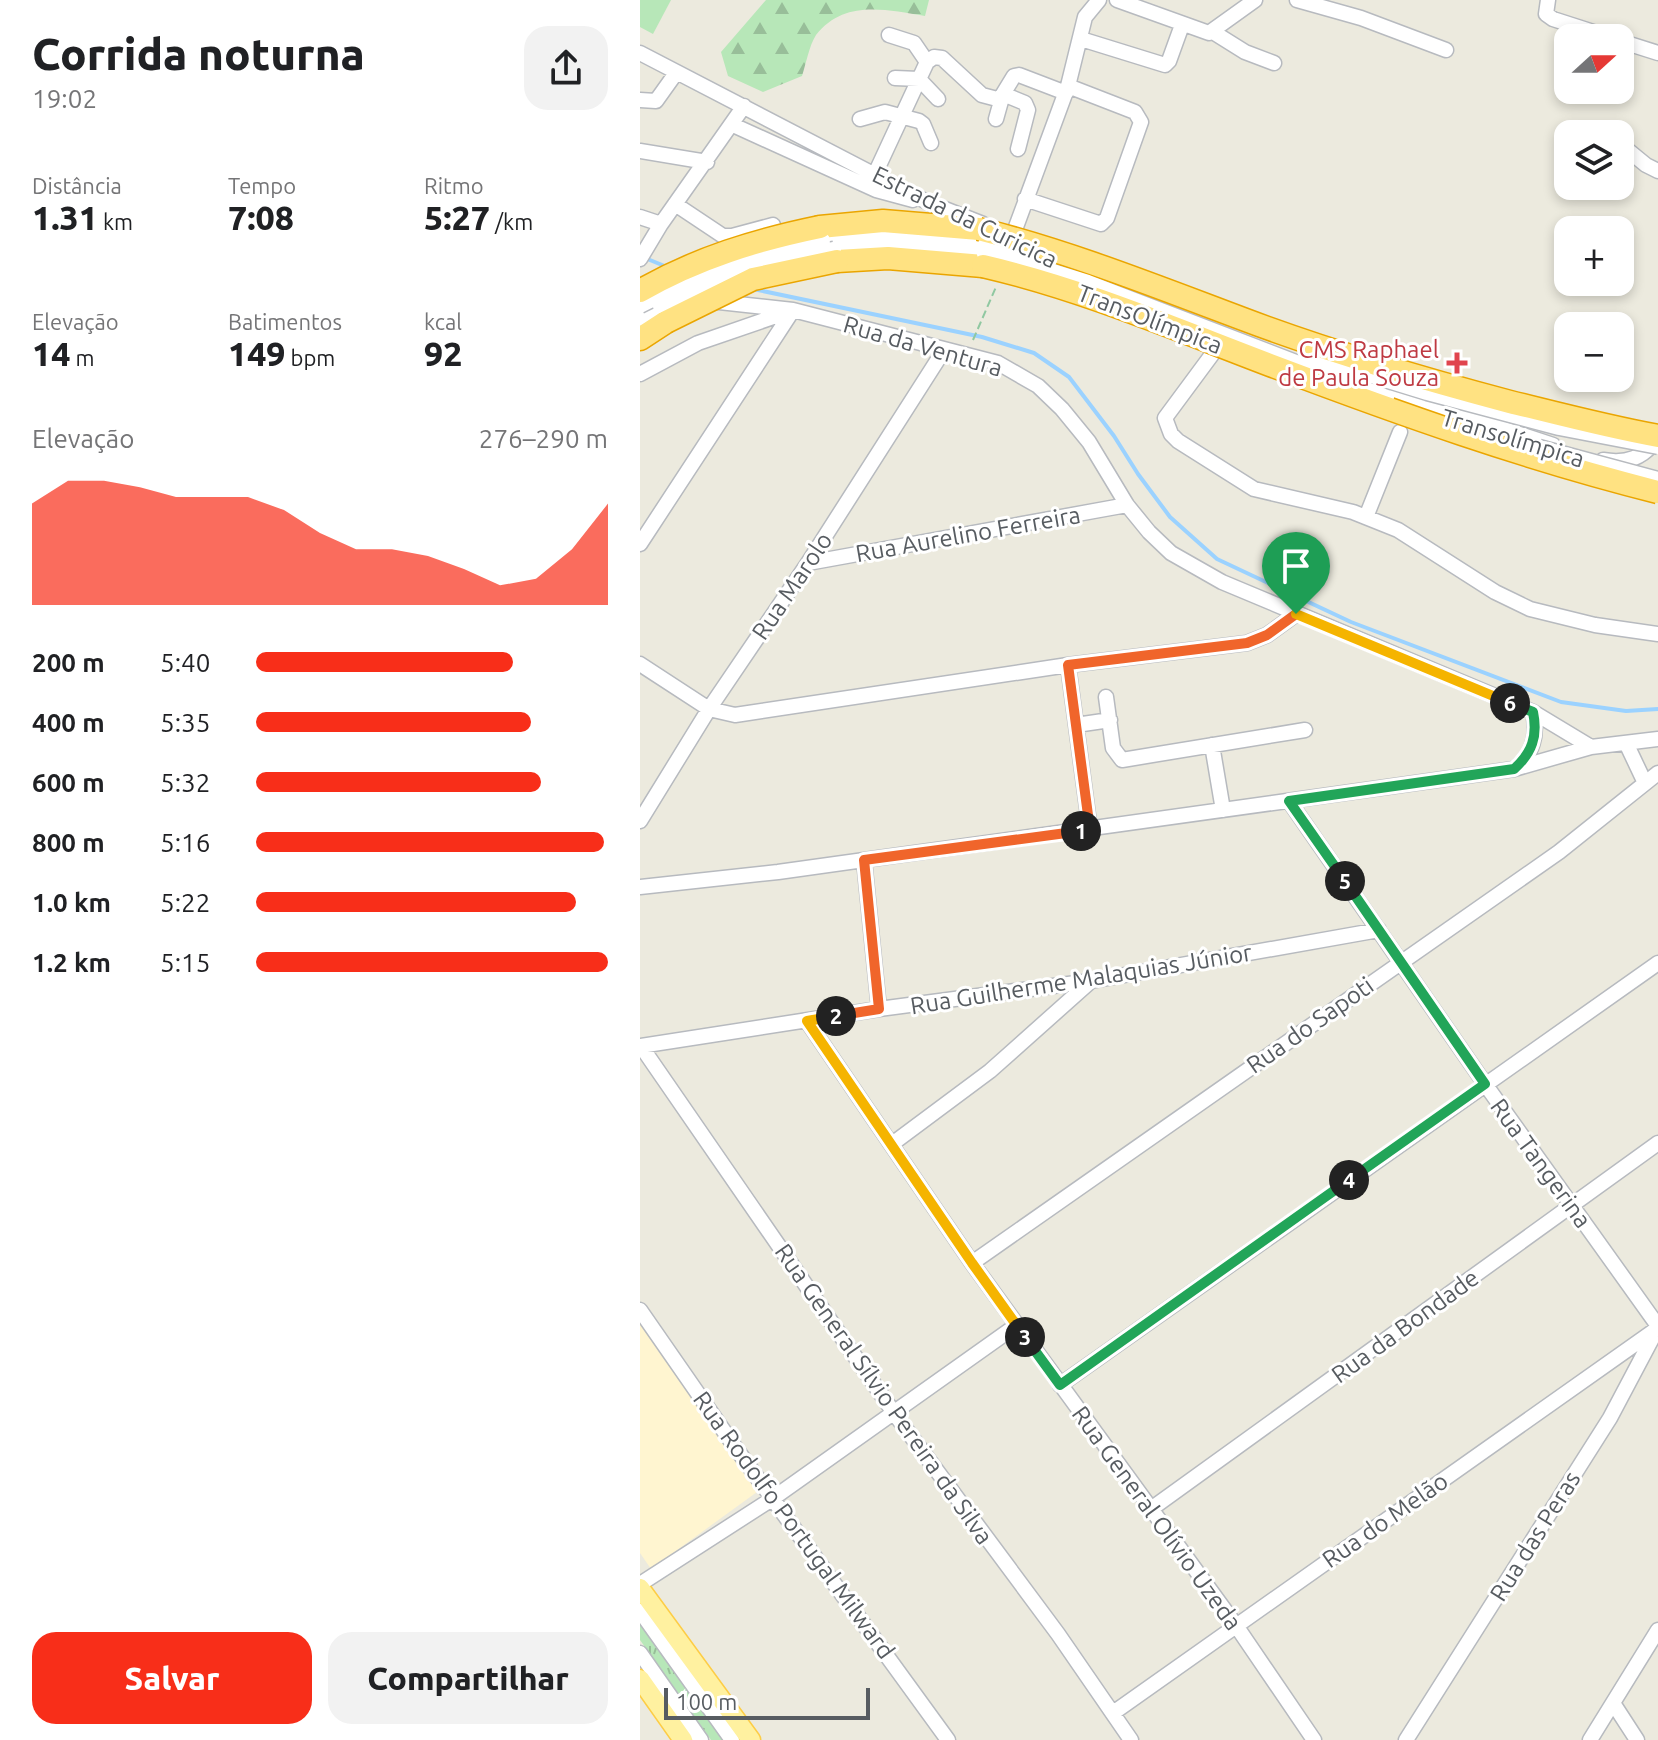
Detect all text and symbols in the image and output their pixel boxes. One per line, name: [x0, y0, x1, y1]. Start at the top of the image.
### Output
north arrow: [1554, 24, 1634, 104]
map controls: [1554, 24, 1634, 392]
button: share: [524, 26, 608, 110]
text: Corrida noturna: [32, 29, 365, 78]
text: 19:02: [32, 84, 97, 113]
button: layers: [1554, 120, 1634, 200]
street label: Estrada da Curicica: [868, 161, 1062, 273]
text: Distância: [32, 173, 122, 198]
text: Tempo: [228, 173, 296, 198]
text: Ritmo: [424, 173, 484, 198]
text: 1.31: [32, 198, 98, 236]
text: 7:08: [228, 198, 294, 236]
text: 5:27: [424, 198, 490, 236]
text: km: [98, 209, 133, 234]
text: /km: [490, 209, 533, 234]
button: +: [1554, 216, 1634, 296]
street label: TransOlímpica: [1074, 279, 1226, 359]
text: Elevação: [32, 309, 119, 334]
text: Batimentos: [228, 309, 342, 334]
text: kcal: [424, 309, 462, 334]
street label: Rua da Ventura: [840, 310, 1006, 382]
button: −: [1554, 312, 1634, 392]
text: 14: [32, 334, 70, 372]
text: 149: [228, 334, 286, 372]
text: 92: [424, 334, 462, 372]
place label: CMS Raphael de Paula Souza: [1278, 336, 1439, 391]
text: m: [70, 345, 94, 370]
text: bpm: [286, 345, 335, 370]
marker: CMS Raphael de Paula Souza: [1446, 352, 1468, 374]
street label: Transolímpica: [1438, 403, 1588, 473]
text: Elevação: [32, 424, 134, 453]
text: 276–290 m: [479, 424, 608, 453]
street label: Rua Aurelino Ferreira: [853, 501, 1083, 567]
street label: Rua Marolo: [746, 527, 838, 645]
pin: [1262, 532, 1330, 614]
icon: arrive: [1274, 544, 1318, 588]
text: 200 m: [32, 648, 105, 677]
text: 5:40: [160, 648, 210, 677]
pin: 6: [1490, 683, 1530, 723]
text: 6: [1504, 690, 1516, 715]
text: 400 m: [32, 708, 105, 737]
text: 5:35: [160, 708, 210, 737]
text: 600 m: [32, 768, 105, 797]
text: 5:32: [160, 768, 210, 797]
pin: 1: [1061, 811, 1101, 851]
text: 1: [1075, 818, 1087, 843]
text: 800 m: [32, 828, 105, 857]
text: 5:16: [160, 828, 210, 857]
pin: 5: [1325, 861, 1365, 901]
text: 5: [1339, 868, 1351, 893]
text: 1.0 km: [32, 888, 111, 917]
text: 5:22: [160, 888, 210, 917]
street label: Rua Guilherme Malaquias Júnior: [908, 939, 1254, 1019]
text: 1.2 km: [32, 948, 111, 977]
text: 5:15: [160, 948, 210, 977]
street label: Rua do Sapoti: [1241, 971, 1379, 1079]
pin: 2: [816, 996, 856, 1036]
text: 2: [830, 1003, 842, 1028]
street label: Rua Tangerina: [1485, 1093, 1597, 1233]
pin: 4: [1329, 1160, 1369, 1200]
text: 4: [1343, 1167, 1355, 1192]
street label: Rua General Sílvio Pereira da Silva: [770, 1239, 998, 1549]
street label: Rua da Bondade: [1326, 1264, 1484, 1388]
pin: 3: [1005, 1317, 1045, 1357]
text: 3: [1019, 1324, 1031, 1349]
street label: Rua Rodolfo Portugal Milward: [688, 1386, 900, 1664]
street label: Rua General Olívio Uzeda: [1067, 1401, 1247, 1635]
street label: Rua das Peras: [1484, 1466, 1586, 1606]
street label: Rua do Melão: [1317, 1467, 1453, 1573]
button: Salvar: [32, 1632, 312, 1724]
button: Compartilhar: [328, 1632, 608, 1724]
scale bar: [664, 1684, 870, 1720]
text: 100 m: [676, 1689, 737, 1714]

